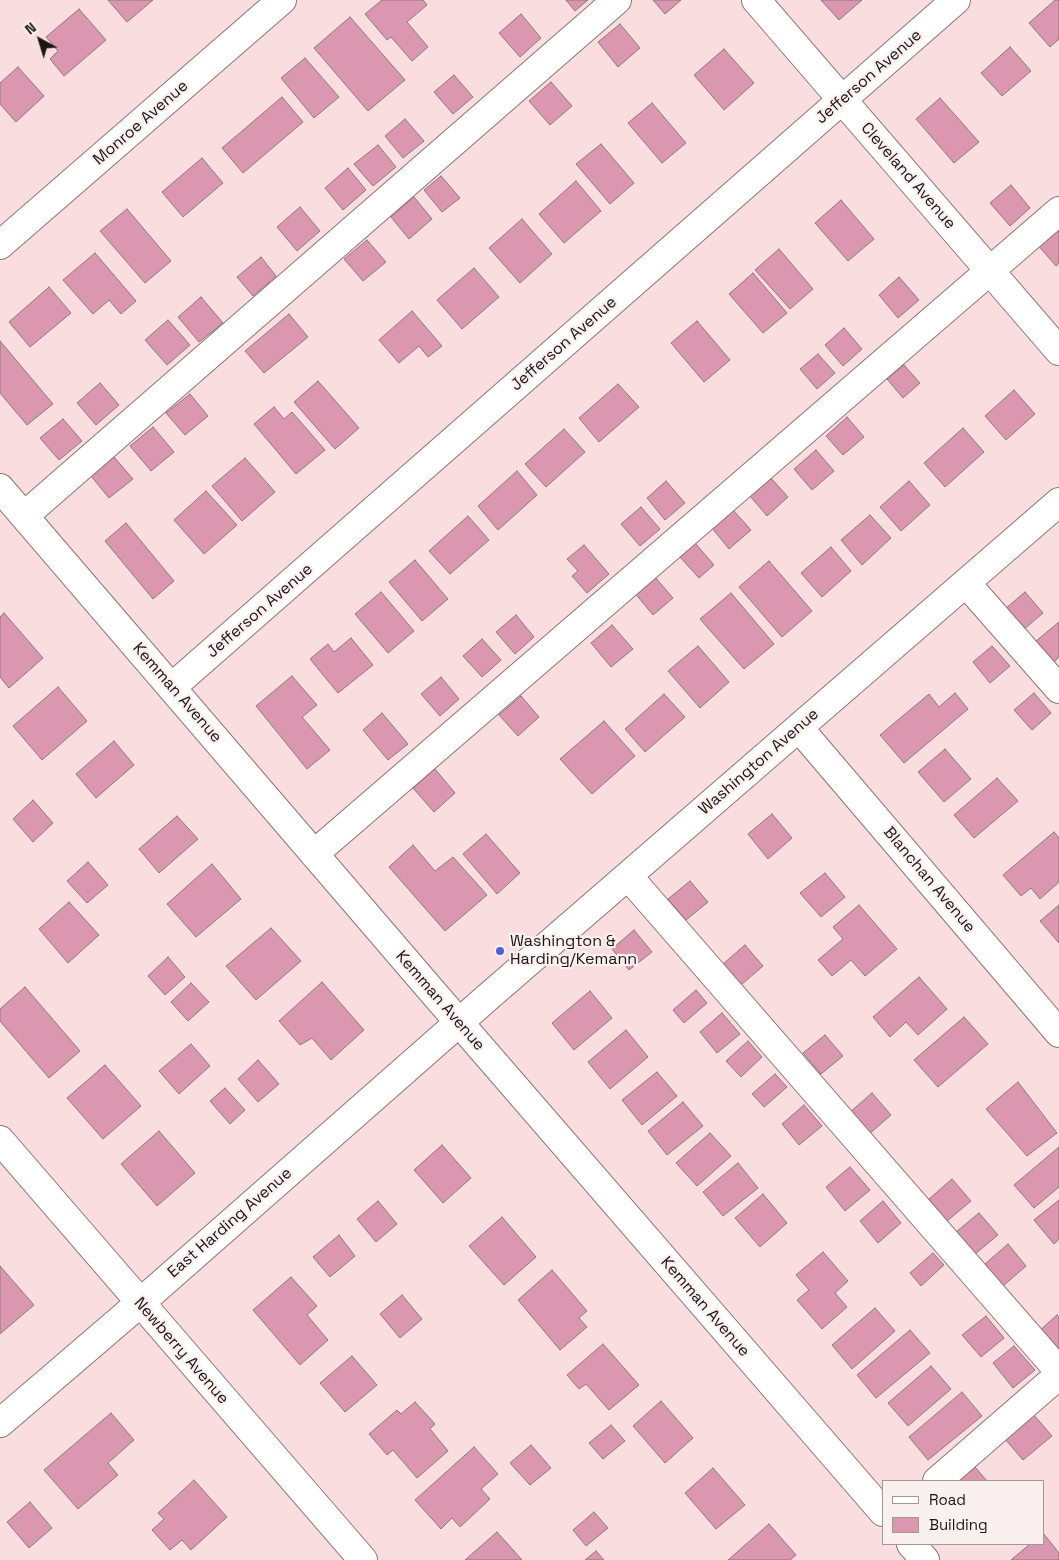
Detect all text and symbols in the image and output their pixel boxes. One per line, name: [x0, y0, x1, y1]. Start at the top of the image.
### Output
north arrow: [15, 15, 65, 65]
text: N: [21, 18, 40, 38]
street label: Jefferson Avenue: [812, 26, 926, 128]
street label: Monroe Avenue: [90, 77, 192, 169]
street label: Cleveland Avenue: [856, 119, 960, 233]
street label: Jefferson Avenue: [507, 293, 621, 395]
street label: Jefferson Avenue: [203, 560, 317, 662]
street label: Kemman Avenue: [128, 639, 226, 747]
street label: Washington Avenue: [695, 705, 823, 819]
street label: Blanchan Avenue: [879, 823, 979, 937]
place label: Washington & Harding/Kemann: [510, 932, 637, 970]
marker: Washington & Harding/Kemann: [494, 945, 506, 957]
street label: Kemman Avenue: [391, 947, 489, 1055]
street label: East Harding Avenue: [164, 1164, 296, 1282]
street label: Kemman Avenue: [656, 1253, 754, 1361]
street label: Newberry Avenue: [129, 1294, 233, 1408]
legend: [882, 1480, 1044, 1545]
text: Road: [929, 1490, 966, 1509]
text: Building: [929, 1515, 988, 1534]

